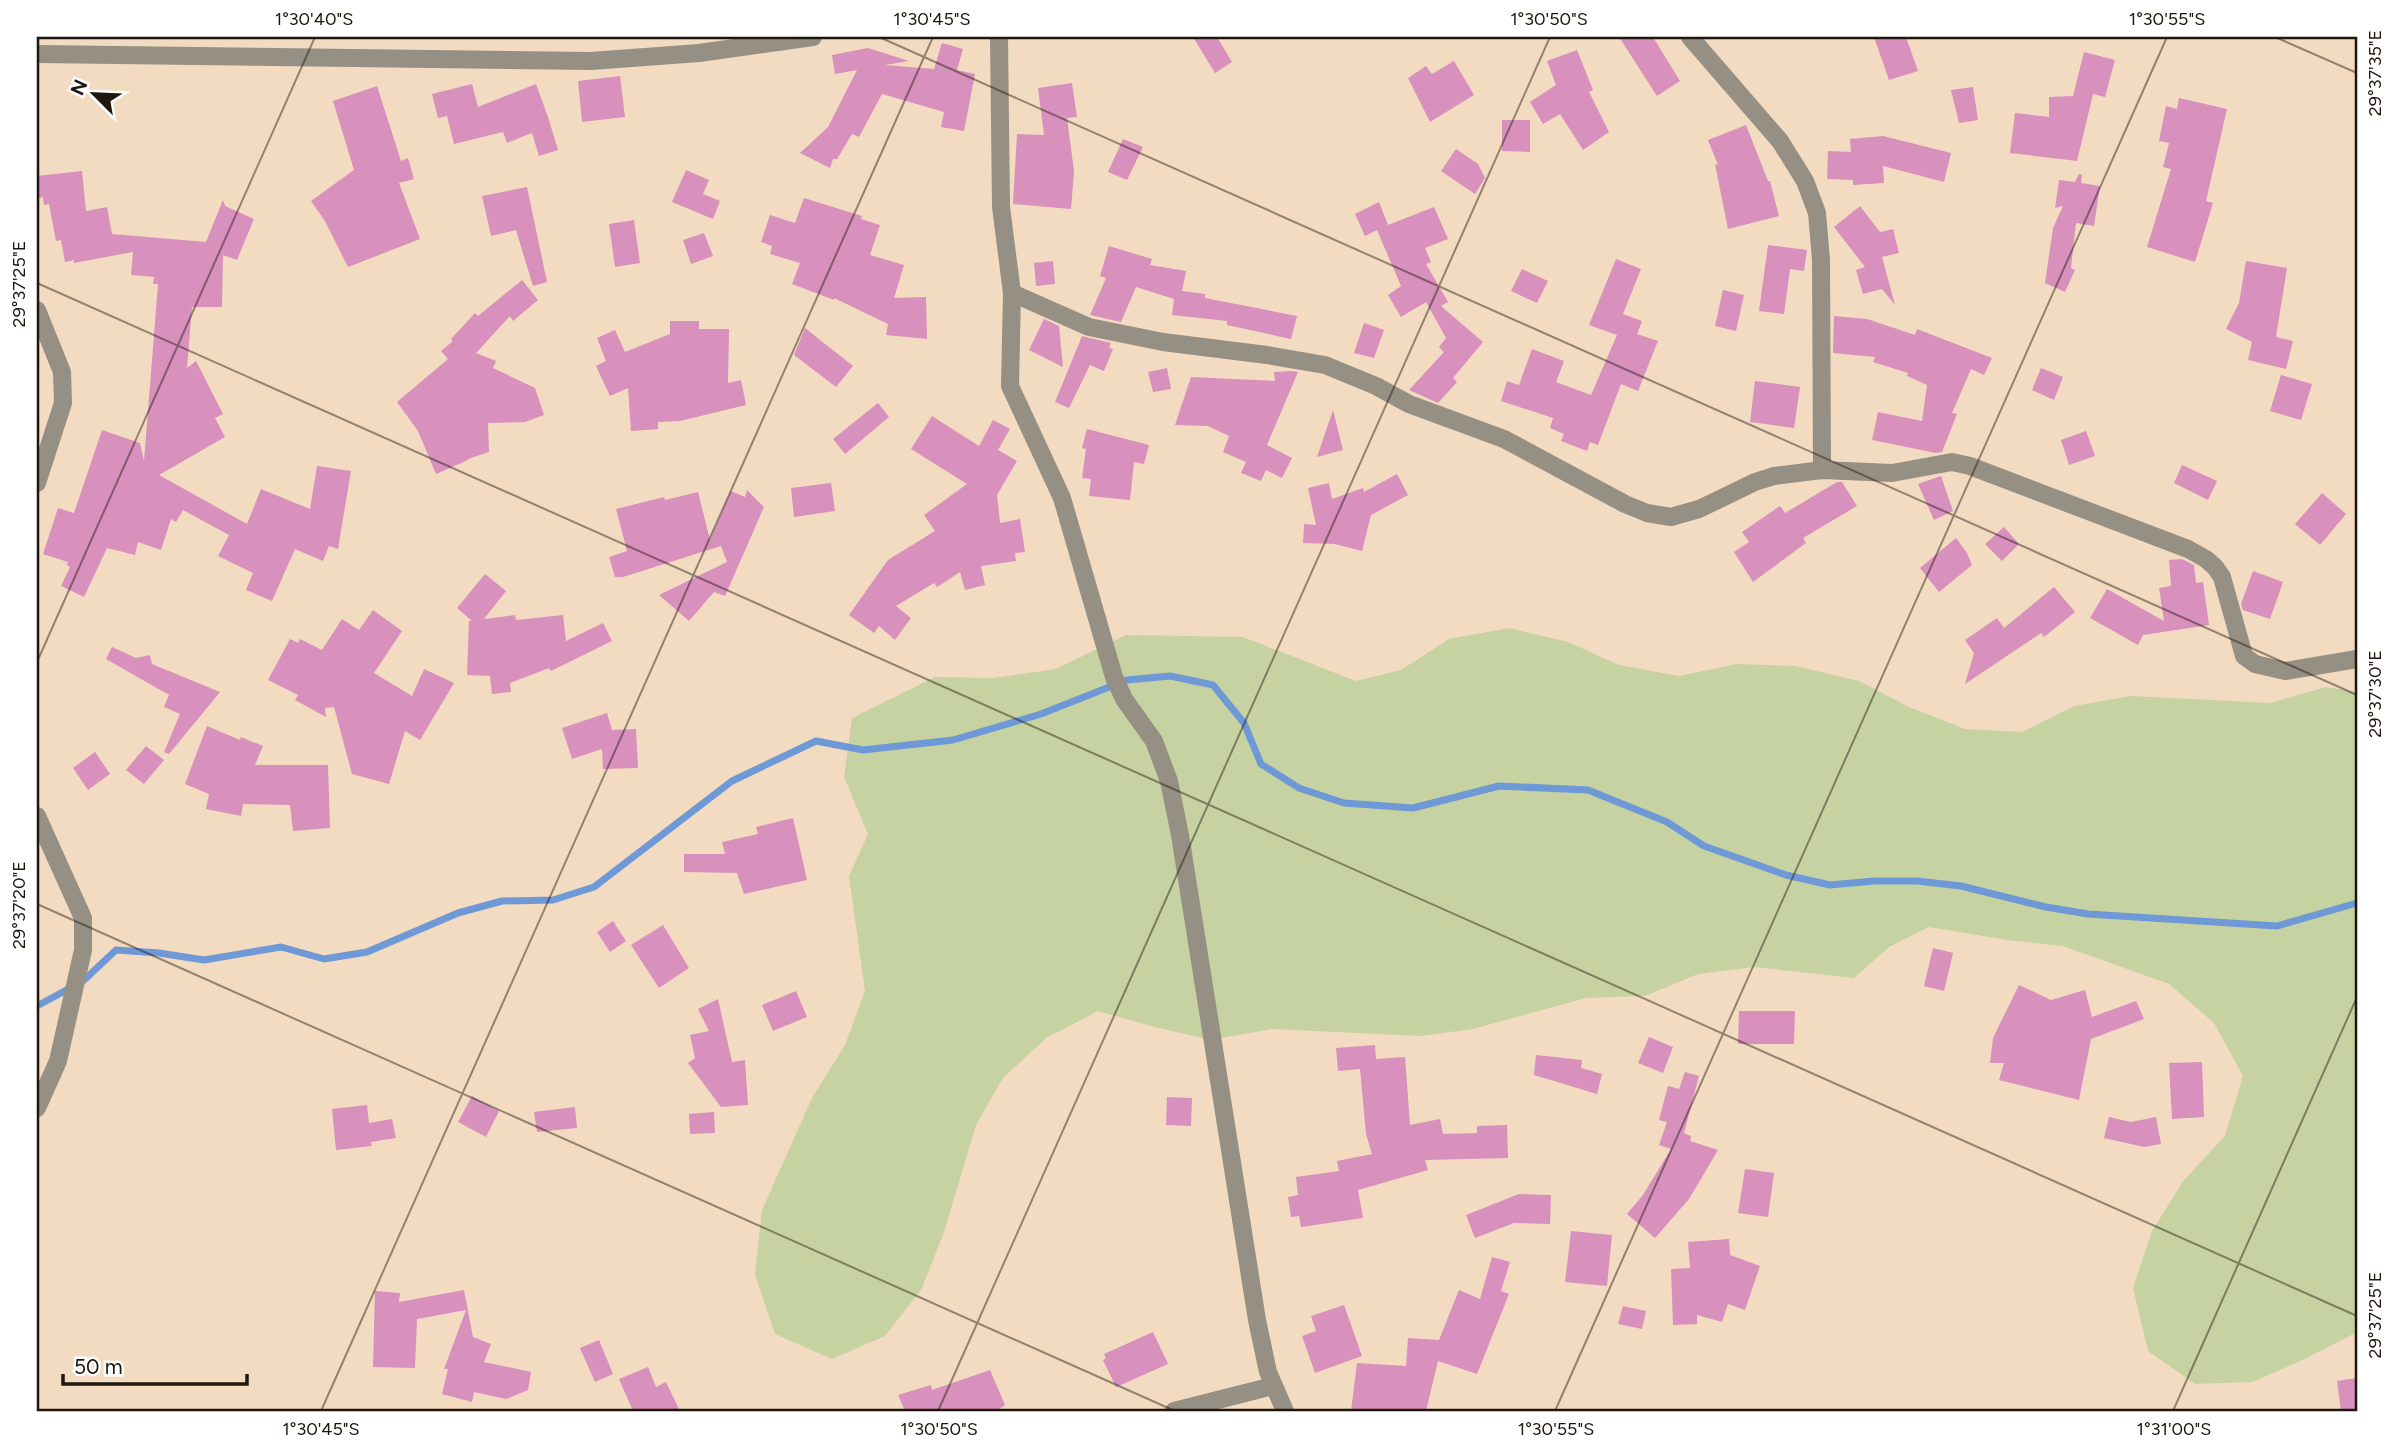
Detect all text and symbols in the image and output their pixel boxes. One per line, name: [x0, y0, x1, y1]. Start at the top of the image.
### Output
text: 1°30'40"S: [275, 8, 353, 30]
text: 1°30'45"S: [893, 8, 971, 30]
text: 1°30'50"S: [1510, 8, 1588, 30]
text: 1°30'55"S: [2129, 8, 2205, 30]
text: 29°37'35"E: [2364, 30, 2386, 116]
north arrow: [60, 60, 130, 130]
text: N: [65, 76, 92, 99]
text: 29°37'25"E: [8, 241, 30, 327]
text: 29°37'30"E: [2364, 650, 2386, 738]
text: 29°37'20"E: [8, 861, 30, 949]
text: 29°37'25"E: [2364, 1272, 2386, 1358]
scale bar: [63, 1343, 247, 1387]
text: 50 m: [74, 1354, 123, 1379]
text: 1°30'45"S: [282, 1418, 360, 1440]
text: 1°30'50"S: [900, 1418, 978, 1440]
text: 1°30'55"S: [1518, 1418, 1594, 1440]
text: 1°31'00"S: [2137, 1418, 2211, 1440]

